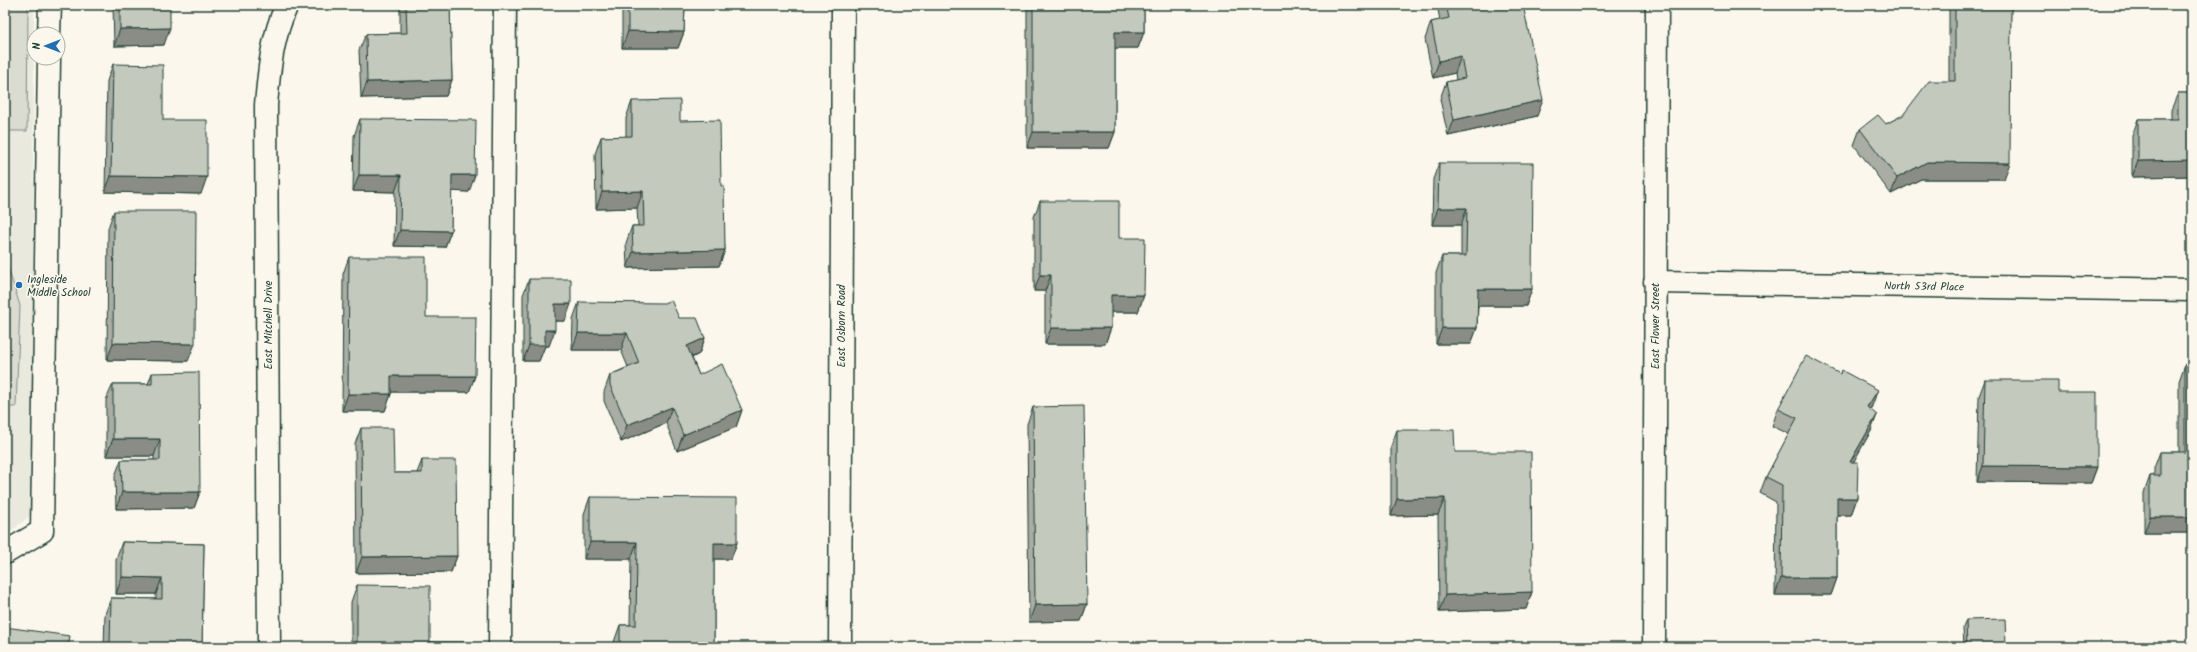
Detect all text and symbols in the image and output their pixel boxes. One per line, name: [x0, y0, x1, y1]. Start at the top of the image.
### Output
north arrow: [26, 26, 66, 66]
text: N: [28, 42, 46, 49]
place label: Ingleside Middle School: [27, 271, 91, 302]
street label: North 53rd Place: [1884, 277, 1964, 297]
marker: Ingleside Middle School: [14, 280, 24, 290]
street label: East Mitchell Drive: [260, 280, 278, 370]
street label: East Flower Street: [1647, 282, 1665, 369]
street label: East Osborn Road: [833, 284, 851, 368]

